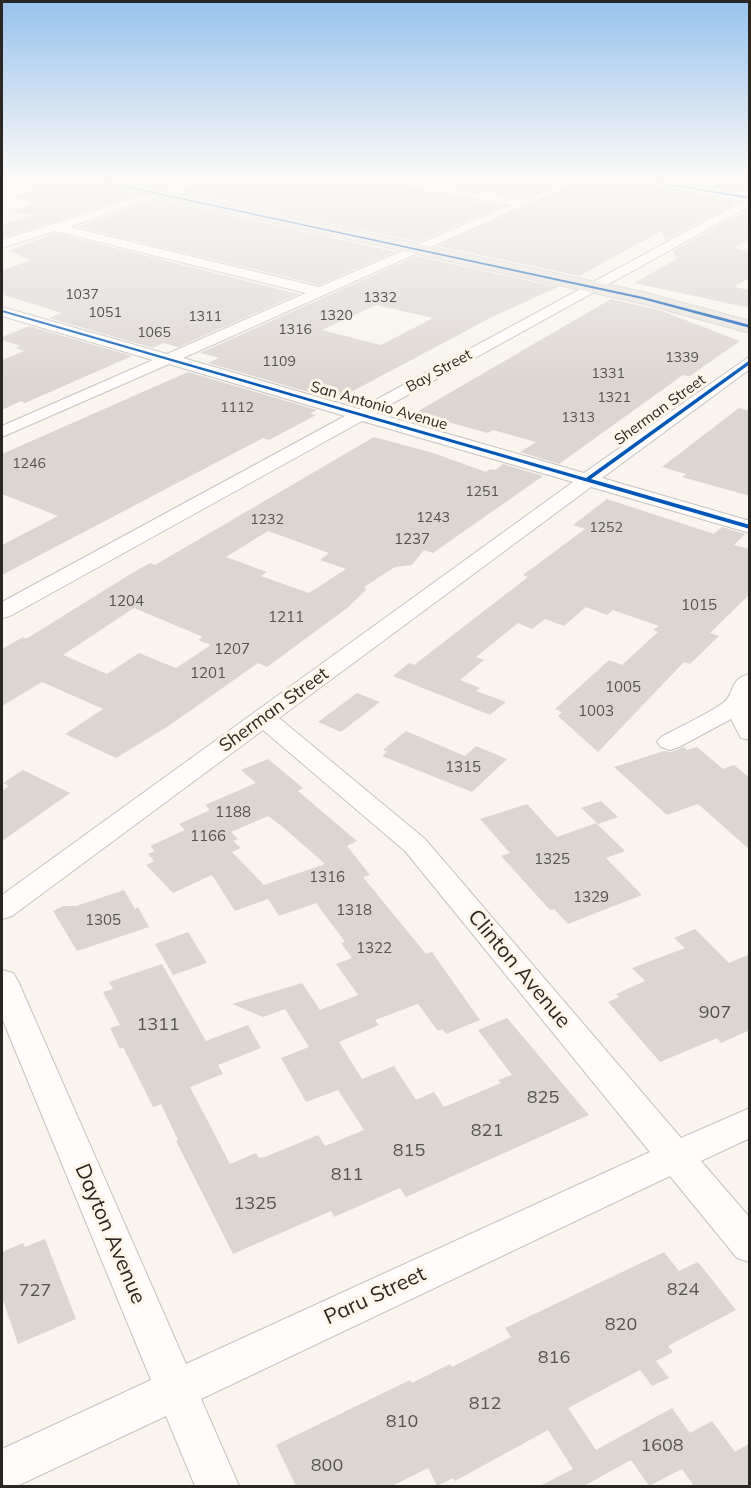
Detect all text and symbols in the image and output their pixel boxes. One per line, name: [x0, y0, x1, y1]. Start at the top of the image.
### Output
house number: 1037: [65, 287, 99, 303]
house number: 1332: [363, 290, 397, 306]
house number: 1051: [88, 305, 122, 321]
house number: 1320: [319, 308, 353, 324]
house number: 1311: [188, 309, 222, 325]
house number: 1316: [278, 322, 312, 338]
house number: 1065: [137, 325, 171, 341]
street label: Bay Street: [403, 346, 475, 396]
house number: 1339: [665, 350, 699, 366]
house number: 1109: [262, 354, 296, 370]
house number: 1331: [591, 366, 625, 382]
street label: Sherman Street: [611, 371, 709, 449]
street label: San Antonio Avenue: [308, 378, 450, 434]
house number: 1321: [597, 390, 631, 406]
house number: 1112: [220, 400, 254, 416]
house number: 1313: [561, 410, 595, 426]
house number: 1246: [12, 456, 46, 472]
house number: 1251: [465, 484, 499, 500]
house number: 1243: [416, 510, 450, 526]
house number: 1232: [250, 512, 284, 528]
house number: 1252: [589, 520, 623, 536]
house number: 1237: [394, 530, 430, 548]
house number: 1204: [108, 592, 144, 610]
house number: 1015: [681, 596, 717, 614]
house number: 1211: [268, 608, 304, 626]
house number: 1207: [214, 640, 250, 658]
street label: Sherman Street: [215, 663, 333, 757]
house number: 1201: [190, 664, 226, 682]
house number: 1005: [605, 678, 641, 696]
house number: 1003: [578, 702, 614, 720]
house number: 1315: [445, 758, 481, 776]
house number: 1188: [215, 803, 251, 821]
house number: 1166: [190, 827, 226, 845]
house number: 1325: [534, 850, 570, 868]
house number: 1316: [309, 868, 345, 886]
house number: 1329: [573, 888, 609, 906]
house number: 1318: [336, 901, 372, 919]
street label: Clinton Avenue: [462, 905, 576, 1033]
house number: 1305: [85, 911, 121, 929]
house number: 1322: [356, 939, 392, 957]
house number: 907: [699, 1002, 731, 1024]
house number: 1311: [136, 1014, 180, 1036]
house number: 825: [527, 1087, 559, 1109]
house number: 821: [471, 1120, 503, 1142]
house number: 815: [393, 1140, 425, 1162]
street label: Dayton Avenue: [69, 1160, 151, 1308]
house number: 811: [331, 1164, 363, 1186]
house number: 1325: [233, 1193, 277, 1215]
street label: Paru Street: [320, 1262, 430, 1330]
house number: 824: [667, 1279, 699, 1301]
house number: 727: [19, 1280, 51, 1302]
house number: 820: [605, 1314, 637, 1336]
house number: 816: [538, 1347, 570, 1369]
house number: 812: [469, 1393, 501, 1415]
house number: 810: [386, 1411, 418, 1433]
house number: 1608: [640, 1435, 684, 1457]
house number: 800: [311, 1455, 343, 1477]

